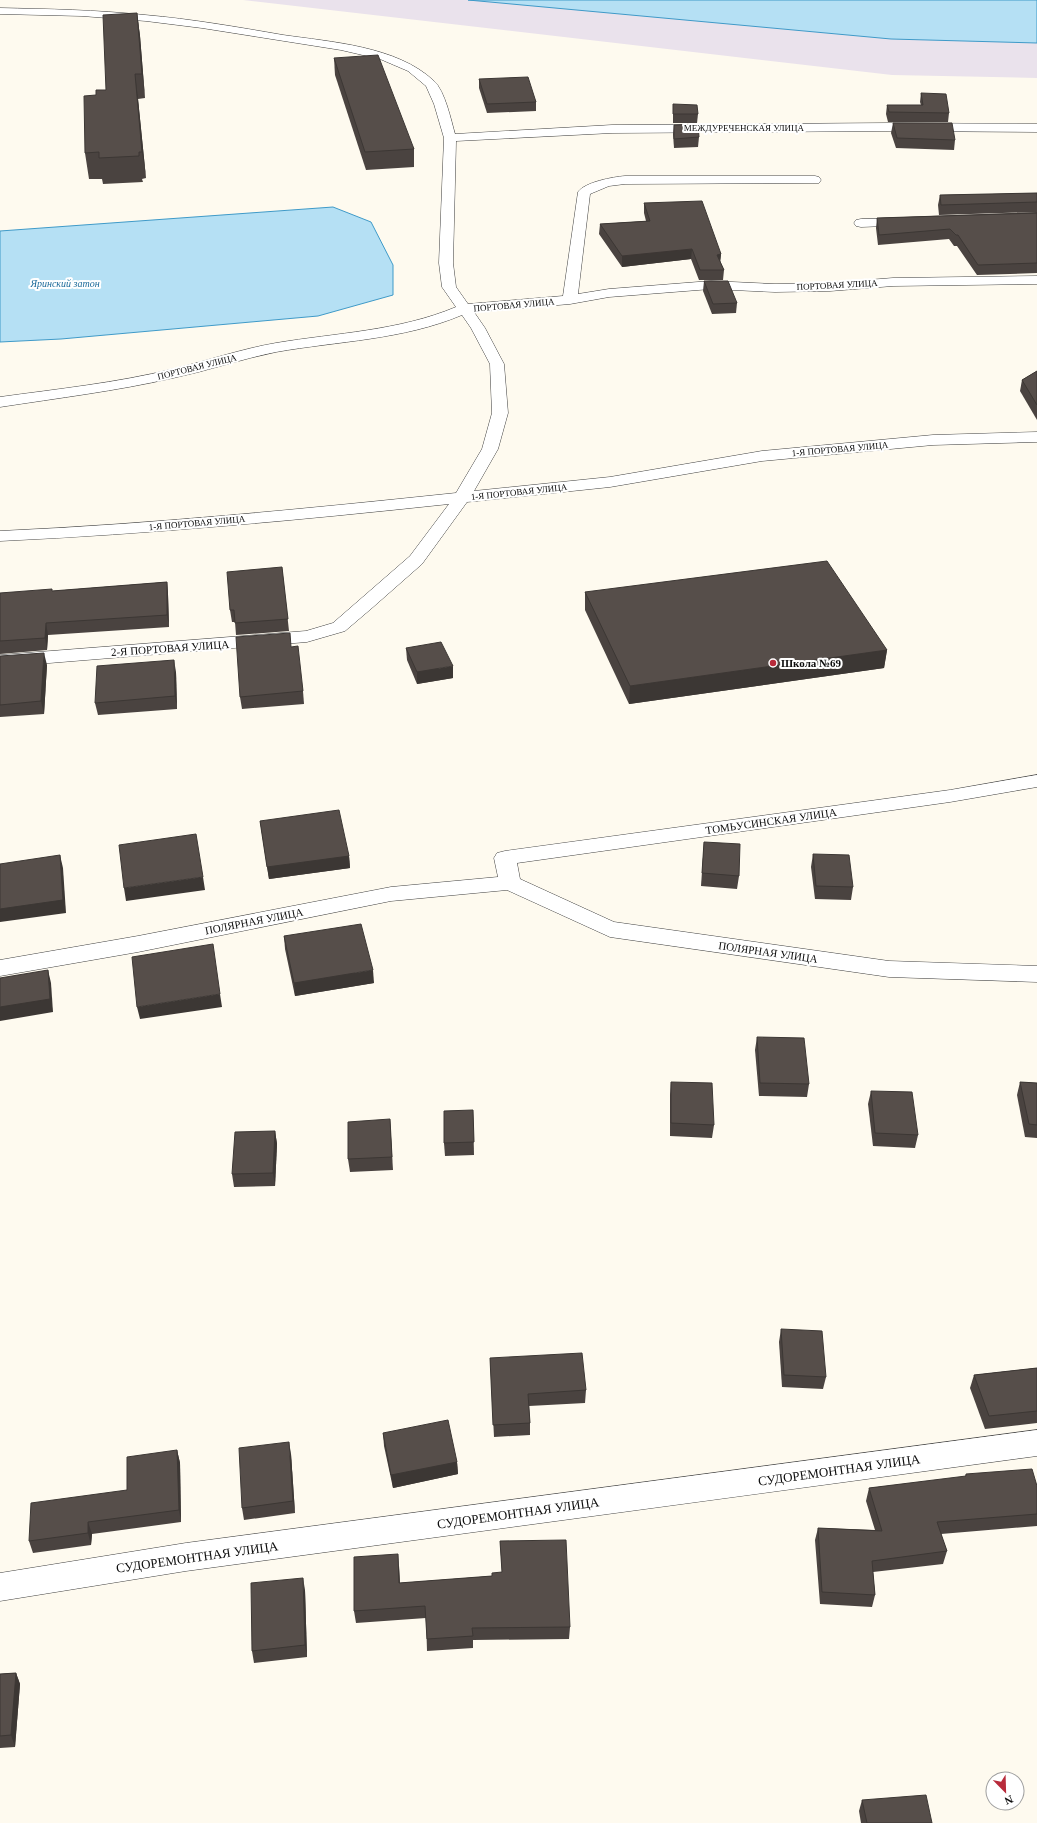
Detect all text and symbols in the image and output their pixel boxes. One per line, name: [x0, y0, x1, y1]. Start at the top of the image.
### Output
street label: МЕЖДУРЕЧЕНСКАЯ УЛИЦА: [684, 123, 805, 133]
water label: Яринский затон: [29, 278, 100, 289]
street label: ПОРТОВАЯ УЛИЦА: [796, 278, 878, 292]
street label: ПОРТОВАЯ УЛИЦА: [473, 296, 555, 314]
street label: ПОРТОВАЯ УЛИЦА: [156, 352, 238, 382]
street label: 1-Я ПОРТОВАЯ УЛИЦА: [791, 440, 889, 458]
street label: 1-Я ПОРТОВАЯ УЛИЦА: [470, 482, 568, 502]
street label: 1-Я ПОРТОВАЯ УЛИЦА: [148, 514, 246, 532]
street label: 2-Я ПОРТОВАЯ УЛИЦА: [111, 638, 230, 658]
place label: Школа №69: [781, 657, 842, 669]
marker: Школа №69: [768, 658, 778, 668]
street label: ТОМЬУСИНСКАЯ УЛИЦА: [705, 806, 837, 836]
street label: ПОЛЯРНАЯ УЛИЦА: [204, 906, 304, 936]
street label: ПОЛЯРНАЯ УЛИЦА: [718, 939, 818, 965]
street label: СУДОРЕМОНТНАЯ УЛИЦА: [757, 1451, 922, 1489]
street label: СУДОРЕМОНТНАЯ УЛИЦА: [436, 1494, 601, 1532]
street label: СУДОРЕМОНТНАЯ УЛИЦА: [115, 1538, 280, 1576]
north arrow: [985, 1771, 1025, 1811]
text: N: [1003, 1793, 1015, 1807]

